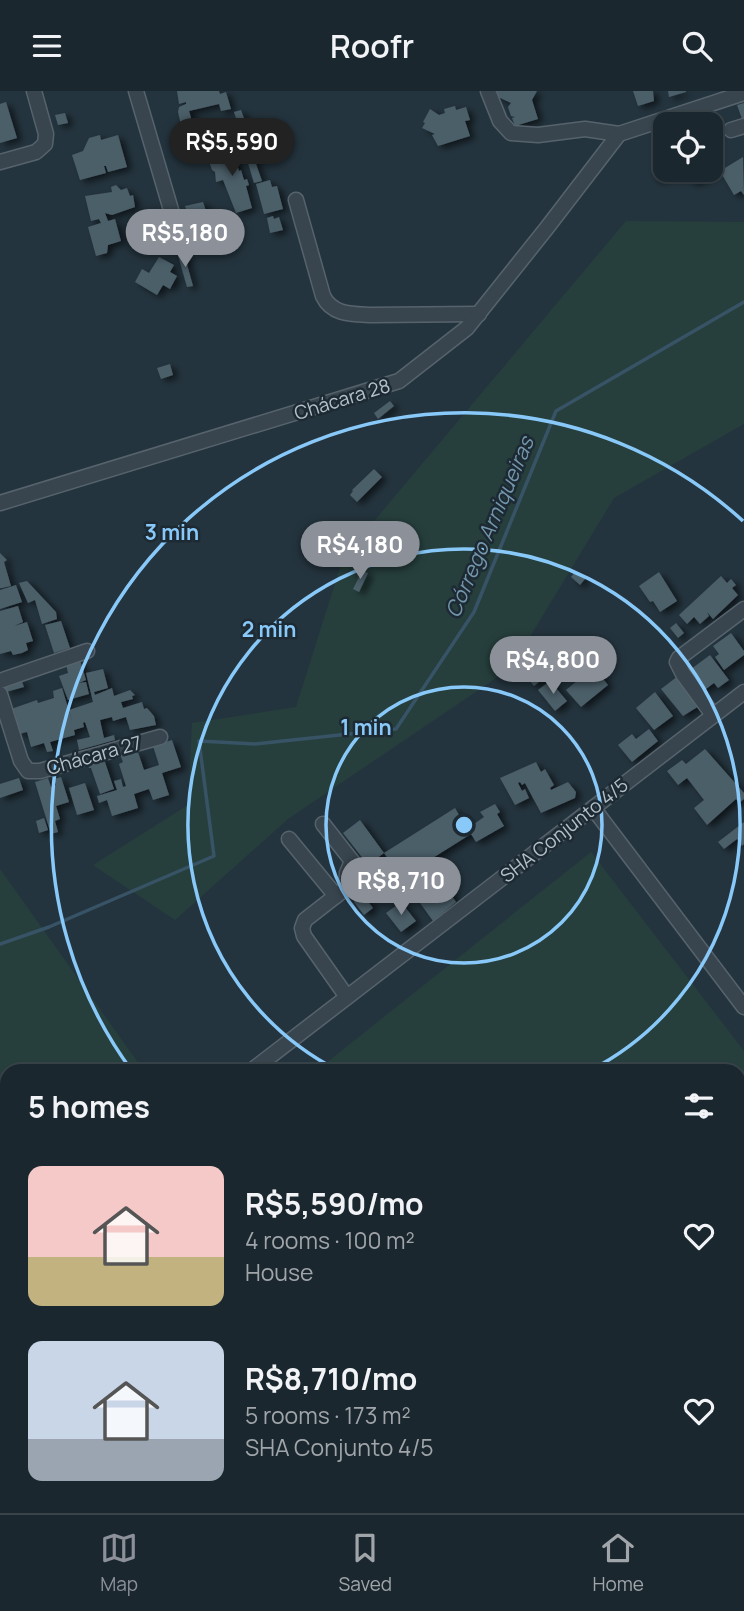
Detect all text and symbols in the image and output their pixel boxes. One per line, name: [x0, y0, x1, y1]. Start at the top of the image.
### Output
text: Roofr: [330, 24, 414, 68]
icon: menu: [28, 27, 66, 65]
icon: search: [678, 27, 716, 65]
map controls: [653, 112, 723, 182]
button: locate: [653, 112, 723, 182]
pin: R$5,590: [167, 119, 297, 178]
text: R$5,590: [186, 125, 279, 157]
pin: R$5,180: [120, 209, 250, 269]
text: R$5,180: [142, 216, 228, 248]
street label: Chácara 28: [291, 372, 393, 426]
water label: Córrego Arniqueiras: [438, 430, 541, 622]
text: 3 min: [145, 518, 199, 546]
pin: R$4,180: [295, 521, 425, 581]
text: R$4,180: [317, 528, 403, 560]
text: 2 min: [242, 615, 296, 643]
pin: R$4,800: [488, 637, 618, 696]
text: R$4,800: [506, 643, 600, 675]
text: 1 min: [340, 713, 392, 741]
street label: Chácara 27: [43, 729, 145, 781]
street label: SHA Conjunto 4/5: [495, 772, 633, 888]
centre of rings: [452, 813, 476, 837]
pin: R$8,710: [336, 857, 466, 917]
text: R$8,710: [357, 864, 445, 896]
text: 5 homes: [28, 1086, 150, 1127]
icon: filters: [680, 1087, 718, 1125]
text: R$5,590/mo: [245, 1183, 424, 1224]
icon: home: [84, 1194, 168, 1278]
icon: heart: [680, 1217, 718, 1255]
text: 4 rooms · 100 m²: [245, 1224, 415, 1256]
text: House: [245, 1256, 314, 1288]
text: R$8,710/mo: [245, 1358, 417, 1399]
icon: home: [84, 1369, 168, 1453]
icon: heart: [680, 1392, 718, 1430]
text: 5 rooms · 173 m²: [245, 1399, 411, 1431]
text: SHA Conjunto 4/5: [245, 1431, 434, 1463]
tab: Map: [100, 1529, 138, 1597]
tab: Saved: [339, 1529, 392, 1597]
tab: Home: [592, 1529, 644, 1597]

